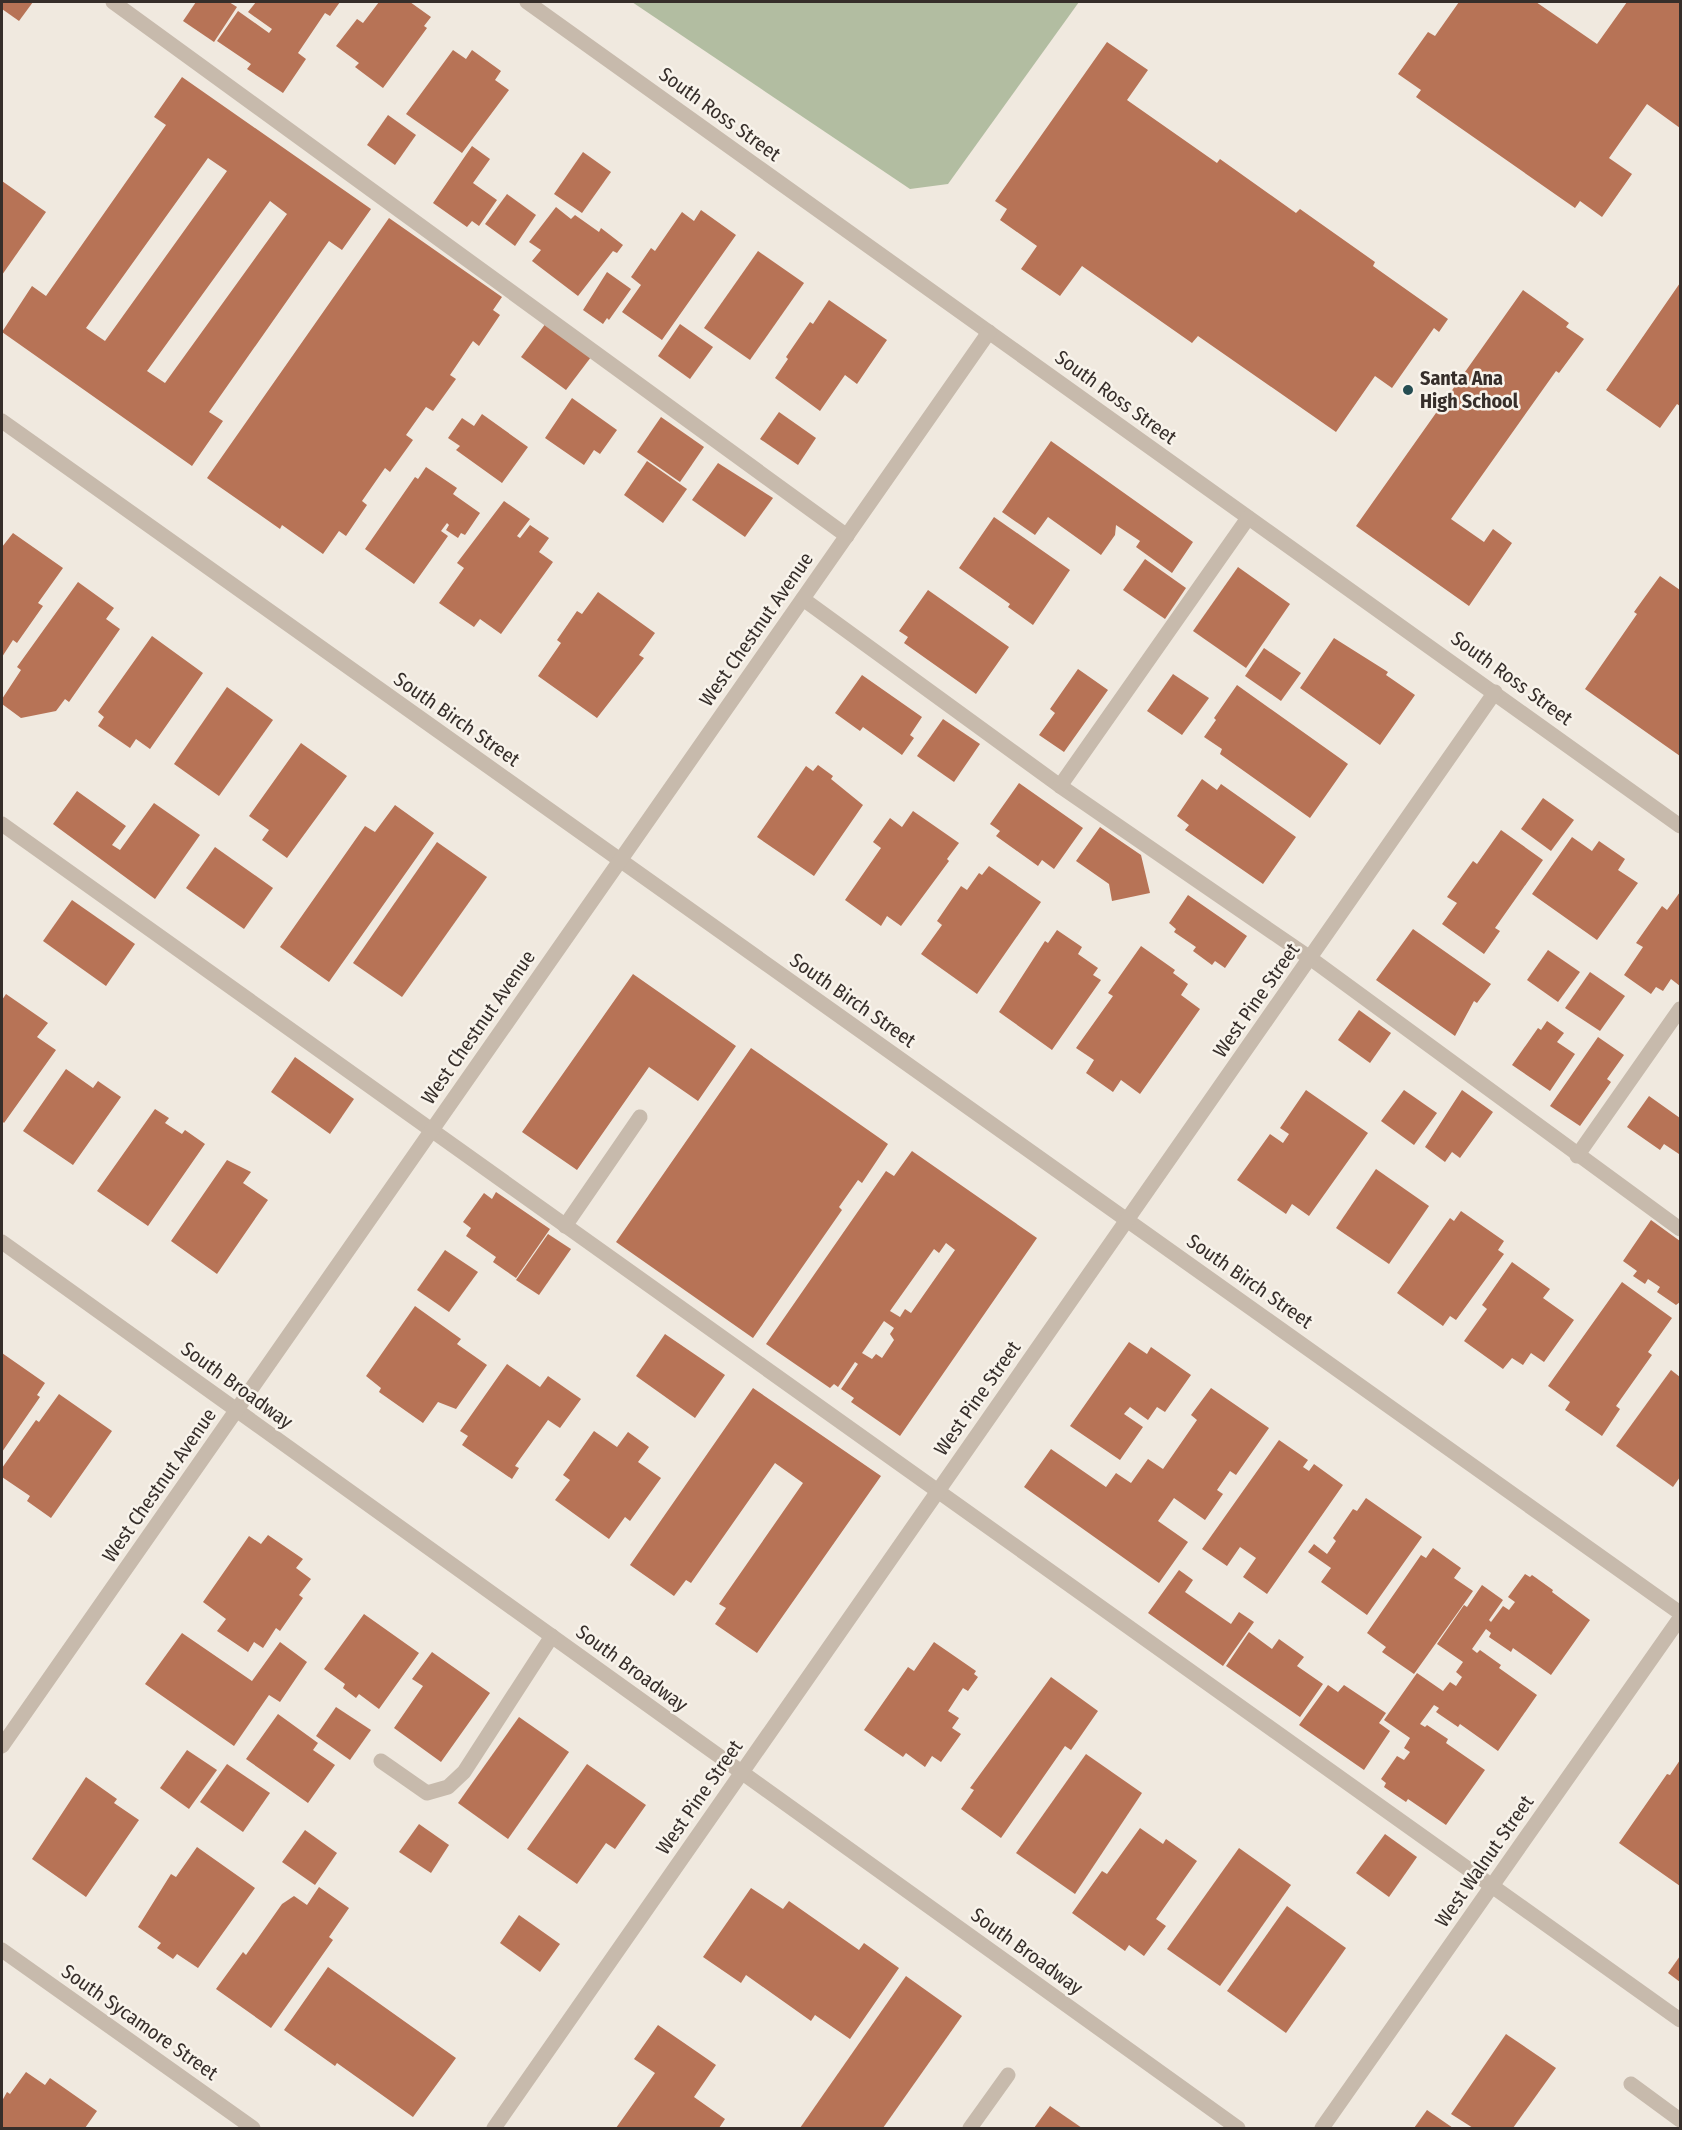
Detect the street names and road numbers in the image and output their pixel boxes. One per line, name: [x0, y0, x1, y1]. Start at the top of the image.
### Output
street label: South Ross Street: [654, 62, 786, 166]
street label: South Ross Street: [1050, 345, 1182, 449]
street label: West Chestnut Avenue: [694, 547, 818, 711]
street label: South Ross Street: [1446, 626, 1578, 730]
street label: South Birch Street: [389, 667, 525, 772]
street label: West Pine Street: [1208, 938, 1305, 1062]
street label: West Chestnut Avenue: [416, 945, 540, 1109]
street label: South Birch Street: [785, 948, 921, 1053]
street label: South Birch Street: [1182, 1229, 1318, 1334]
street label: South Broadway: [176, 1336, 298, 1434]
street label: West Pine Street: [929, 1336, 1026, 1460]
street label: West Chestnut Avenue: [97, 1403, 221, 1567]
street label: South Broadway: [571, 1619, 693, 1717]
street label: West Pine Street: [651, 1735, 748, 1859]
street label: West Walnut Street: [1430, 1790, 1539, 1931]
street label: South Broadway: [966, 1902, 1088, 2000]
street label: South Sycamore Street: [57, 1959, 223, 2085]

